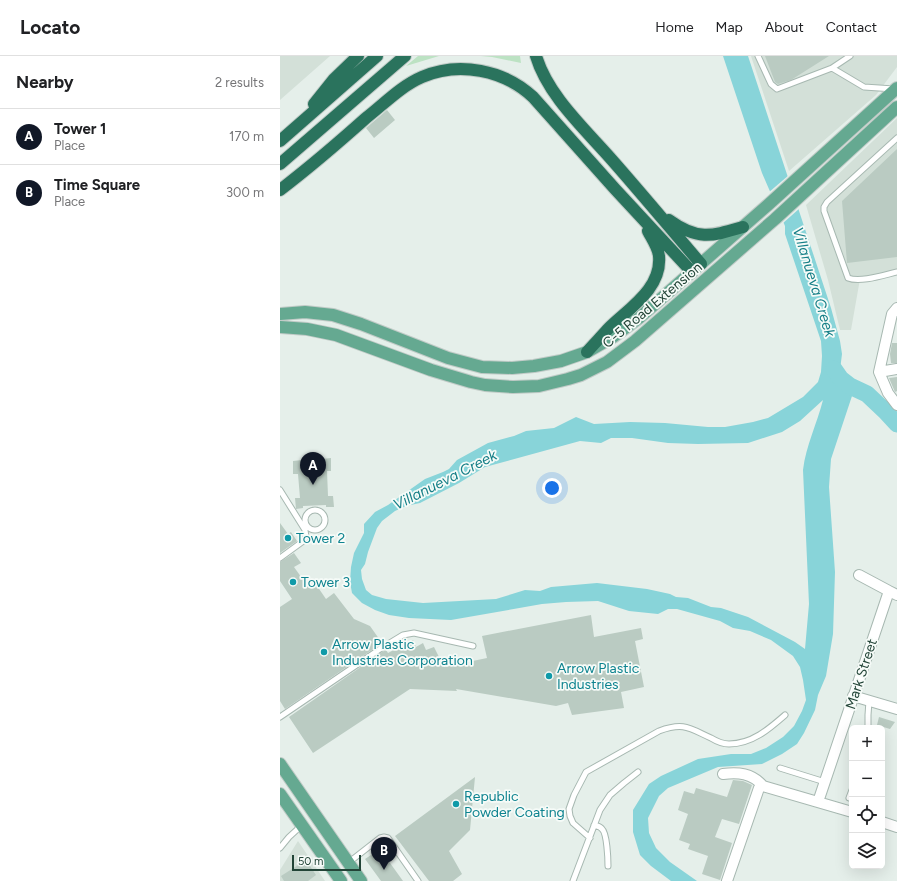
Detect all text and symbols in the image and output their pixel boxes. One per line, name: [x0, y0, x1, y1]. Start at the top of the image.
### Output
text: Locato: [20, 16, 80, 39]
text: Home: [655, 19, 694, 36]
text: Map: [716, 19, 743, 36]
text: About: [765, 19, 804, 36]
text: Contact: [826, 19, 877, 36]
text: Nearby: [16, 72, 74, 92]
text: 2 results: [215, 75, 264, 90]
text: Tower 1: [54, 120, 106, 138]
text: A: [24, 129, 34, 144]
text: 170 m: [229, 129, 264, 144]
text: Place: [54, 138, 85, 153]
text: Time Square: [54, 176, 140, 194]
text: B: [25, 185, 33, 200]
text: 300 m: [226, 185, 264, 200]
text: Place: [54, 194, 85, 209]
water label: Villanueva Creek: [789, 225, 839, 340]
street label: C-5 Road Extension: [599, 259, 706, 352]
water label: Villanueva Creek: [390, 446, 501, 514]
pin: A: [300, 452, 326, 485]
your location: [542, 478, 562, 498]
place label: Tower 2: [296, 530, 345, 547]
marker: Tower 2: [283, 533, 293, 543]
place label: Tower 3: [301, 574, 350, 591]
marker: Tower 3: [288, 577, 298, 587]
place label: Arrow Plastic Industries Corporation: [332, 636, 473, 669]
street label: Mark Street: [842, 637, 881, 712]
marker: Arrow Plastic Industries Corporation: [319, 647, 329, 657]
place label: Arrow Plastic Industries: [557, 660, 640, 693]
marker: Arrow Plastic Industries: [544, 671, 554, 681]
map controls: [849, 725, 885, 869]
button: +: [849, 725, 885, 761]
button: −: [849, 761, 885, 797]
place label: Republic Powder Coating: [464, 788, 565, 821]
button: locate: [849, 797, 885, 833]
marker: Republic Powder Coating: [451, 799, 461, 809]
button: layers: [849, 833, 885, 869]
pin: B: [371, 837, 397, 870]
scale bar: [292, 853, 361, 872]
text: 50 m: [298, 855, 323, 868]

